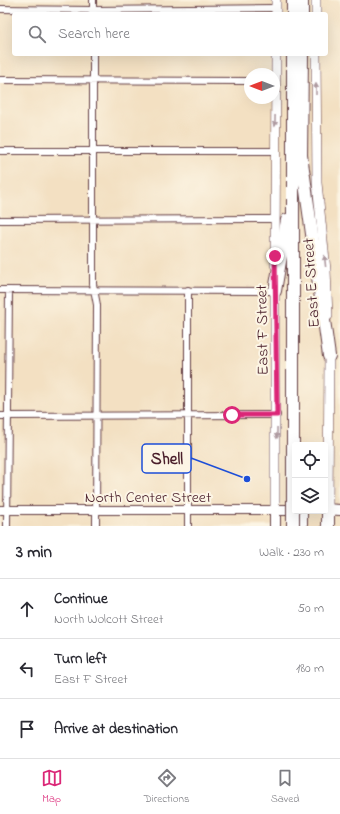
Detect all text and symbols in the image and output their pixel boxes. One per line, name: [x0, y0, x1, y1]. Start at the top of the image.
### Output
search box: [12, 12, 328, 56]
icon: search: [26, 23, 48, 45]
text: Search here: [58, 23, 130, 45]
north arrow: [244, 68, 280, 104]
one-way arrow: [313, 82, 319, 95]
one-way arrow: [272, 115, 278, 128]
street label: East E Street: [297, 237, 327, 329]
route end: [266, 247, 284, 265]
one-way arrow: [322, 254, 328, 267]
street label: East F Street: [250, 284, 276, 375]
route start: [223, 406, 241, 424]
one-way arrow: [273, 427, 280, 439]
map controls: [292, 442, 328, 514]
button: locate: [292, 442, 328, 478]
callout: Shell: [142, 444, 191, 473]
text: Shell: [151, 447, 183, 472]
button: layers: [292, 478, 328, 514]
street label: North Center Street: [85, 486, 212, 510]
text: 3 min: [16, 540, 52, 565]
text: Walk · 230 m: [259, 543, 324, 562]
text: Continue: [54, 588, 108, 610]
icon: ahead: [16, 598, 38, 620]
text: 50 m: [298, 599, 324, 618]
text: North Wolcott Street: [54, 610, 163, 629]
text: Turn left: [54, 648, 107, 670]
icon: left: [16, 658, 38, 680]
text: 180 m: [296, 659, 324, 678]
text: East F Street: [54, 670, 128, 689]
icon: arrive: [16, 718, 38, 740]
text: Arrive at destination: [54, 718, 178, 740]
tab: Map: [41, 767, 63, 807]
tab: Directions: [144, 767, 189, 807]
tab: Saved: [271, 767, 299, 807]

